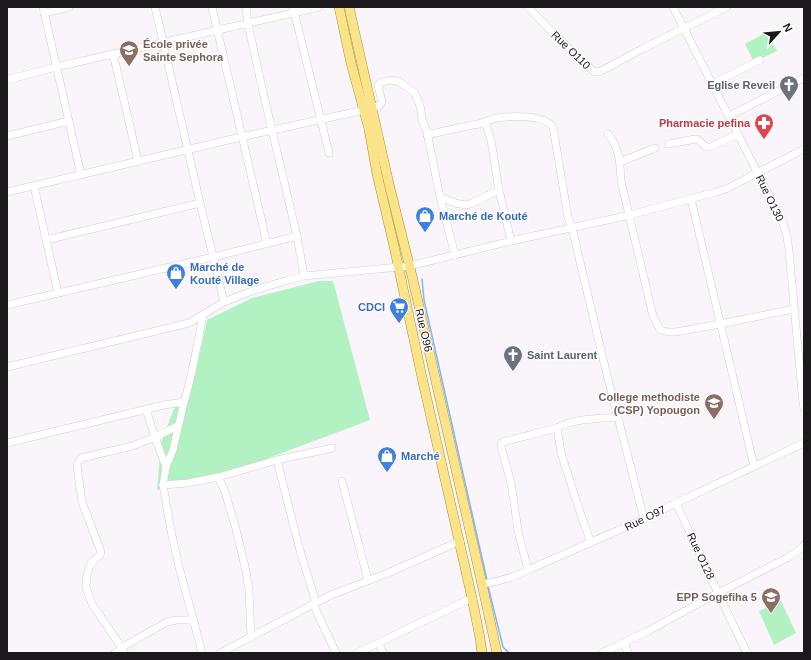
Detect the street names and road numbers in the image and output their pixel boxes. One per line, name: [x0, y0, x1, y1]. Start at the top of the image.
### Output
street label: Rue O110: [549, 29, 593, 71]
street label: Rue O130: [754, 173, 786, 223]
street label: Rue O96: [413, 307, 435, 353]
street label: Rue O97: [623, 503, 667, 533]
street label: Rue O128: [685, 531, 717, 581]

